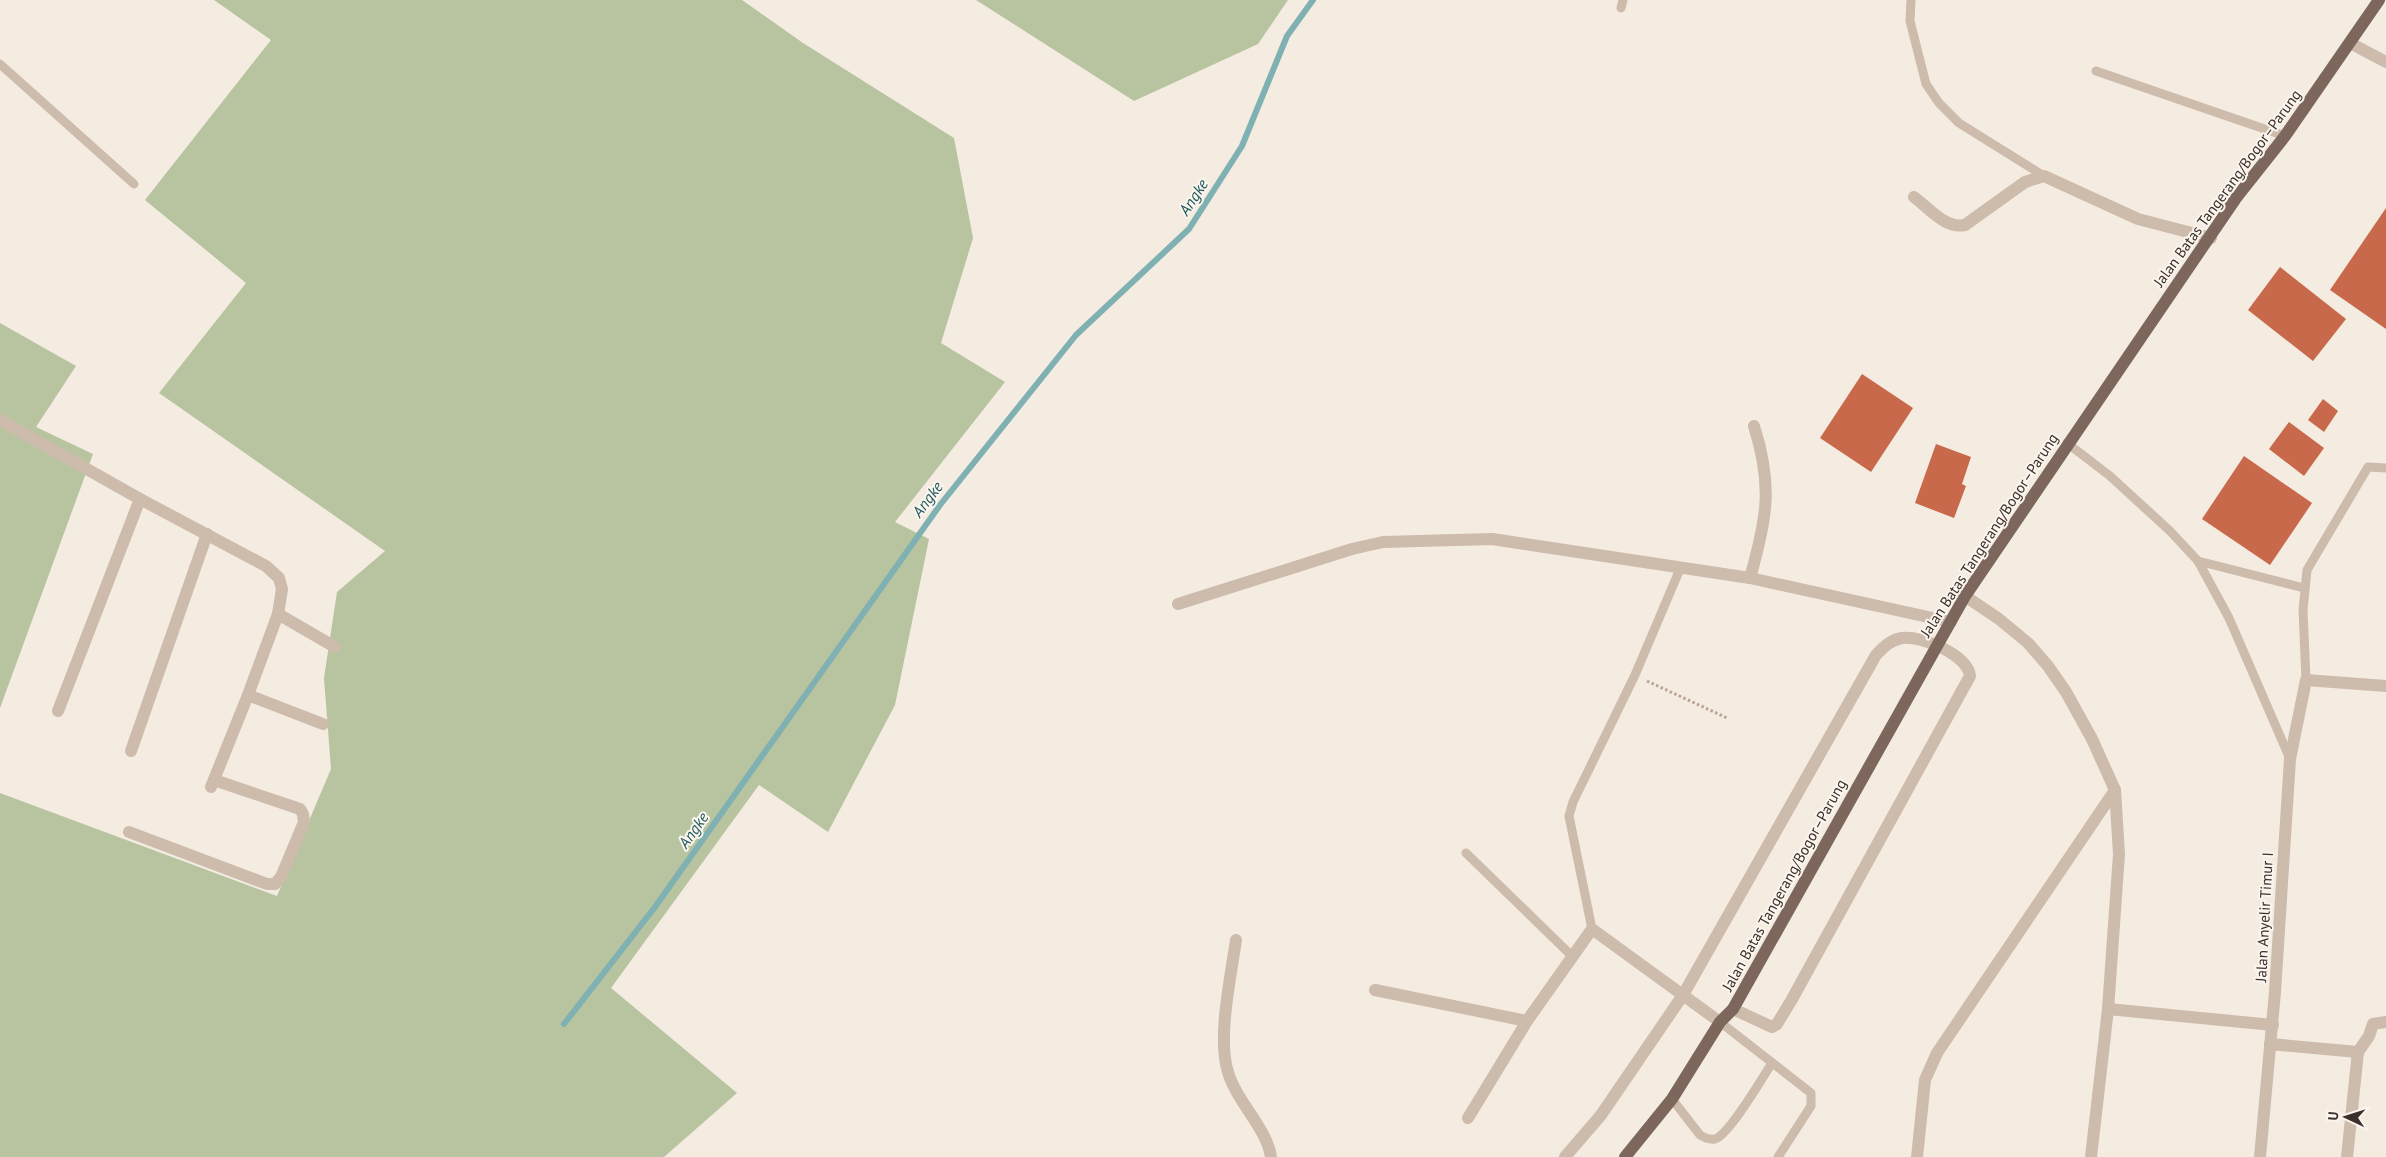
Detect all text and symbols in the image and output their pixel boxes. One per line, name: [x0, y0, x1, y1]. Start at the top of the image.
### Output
street label: Jalan Batas Tangerang/Bogor–Parung: [2148, 86, 2305, 291]
water label: Angke: [1173, 174, 1212, 220]
street label: Jalan Batas Tangerang/Bogor–Parung: [1915, 429, 2062, 641]
water label: Angke: [907, 477, 947, 522]
street label: Jalan Batas Tangerang/Bogor–Parung: [1717, 776, 1850, 995]
water label: Angke: [673, 808, 713, 853]
street label: Jalan Anyelir Timur I: [2251, 852, 2277, 983]
north arrow: [2321, 1092, 2371, 1142]
text: U: [2324, 1111, 2342, 1121]

